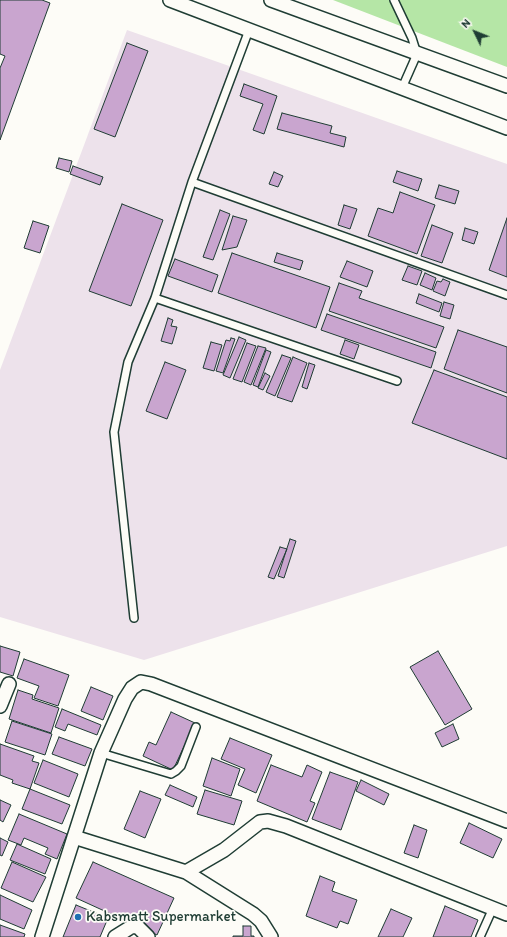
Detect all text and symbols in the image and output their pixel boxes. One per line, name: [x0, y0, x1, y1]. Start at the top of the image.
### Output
north arrow: [455, 12, 495, 52]
text: N: [459, 16, 473, 31]
place label: Kabsmatt Supermarket: [86, 908, 236, 926]
marker: Kabsmatt Supermarket: [73, 912, 83, 922]

